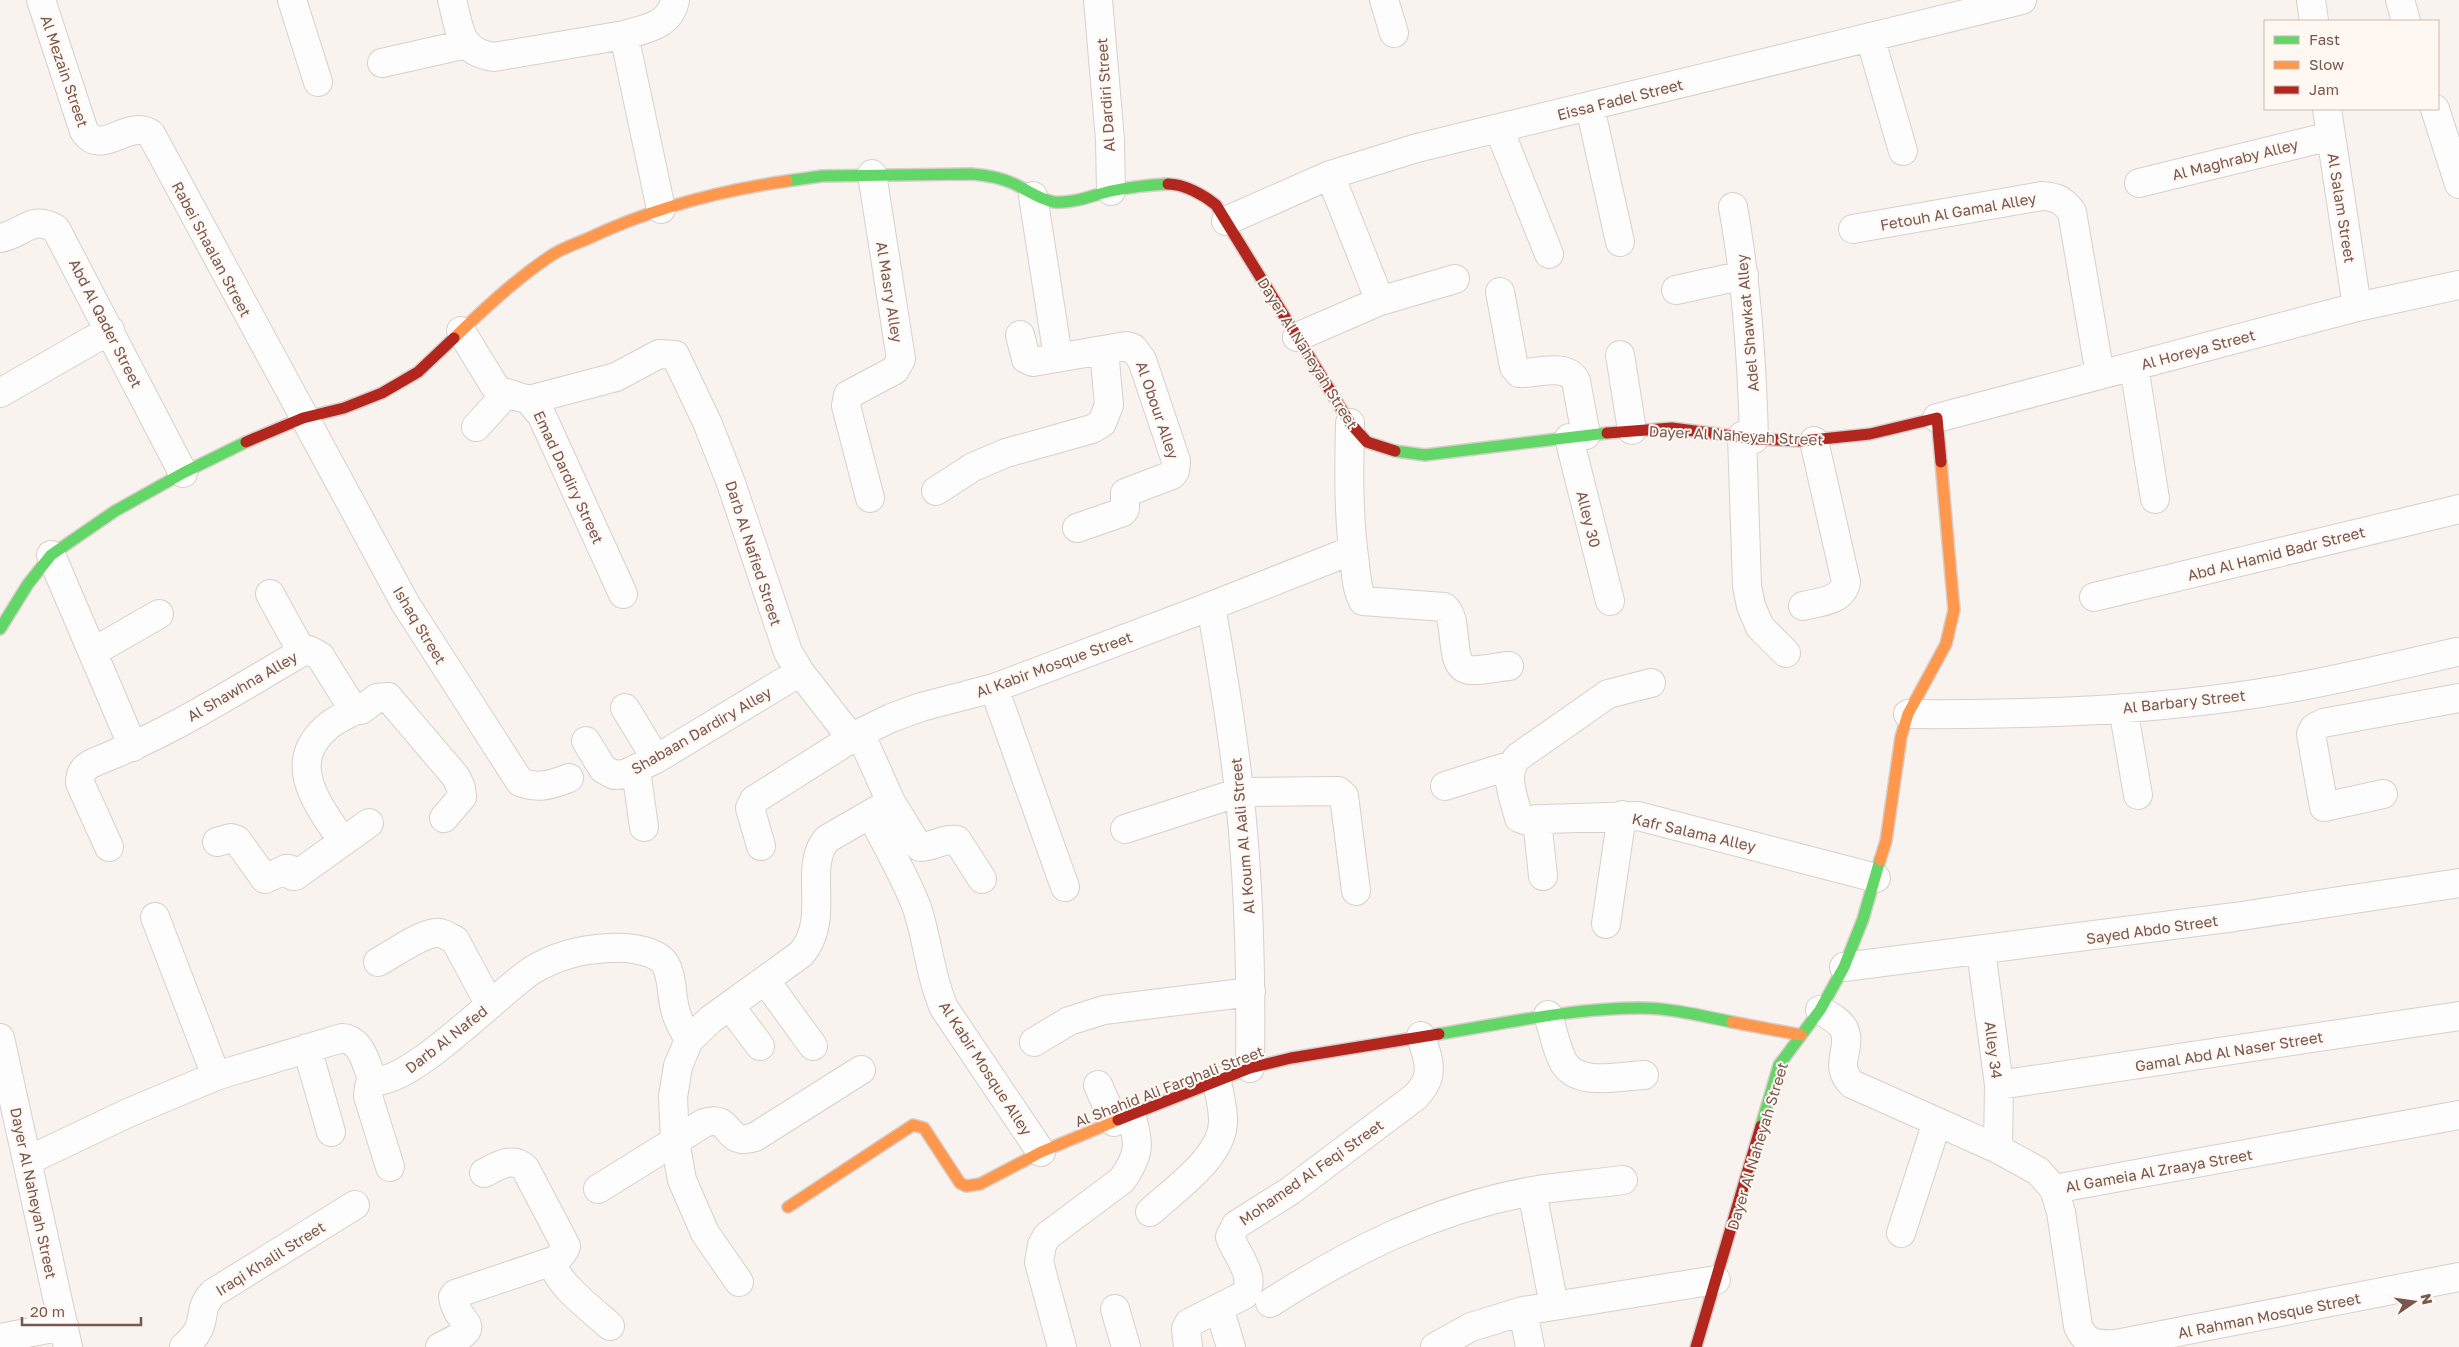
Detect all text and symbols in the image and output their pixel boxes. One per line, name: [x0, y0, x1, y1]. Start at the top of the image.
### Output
street label: Al Mezain Street: [37, 13, 93, 129]
legend: [2264, 20, 2439, 110]
text: Fast: [2309, 30, 2340, 48]
street label: Al Dardiri Street: [1092, 37, 1118, 153]
text: Slow: [2309, 55, 2344, 73]
street label: Eissa Fadel Street: [1555, 75, 1685, 123]
text: Jam: [2309, 80, 2339, 98]
street label: Al Maghraby Alley: [2170, 134, 2301, 183]
street label: Al Salam Street: [2324, 152, 2360, 264]
street label: Rabei Shaalan Street: [169, 178, 255, 320]
street label: Fetouh Al Gamal Alley: [1879, 188, 2038, 234]
street label: Al Masry Alley: [873, 240, 907, 344]
street label: Adel Shawkat Alley: [1732, 253, 1762, 393]
street label: Abd Al Qader Street: [66, 256, 146, 390]
street label: Dayer Al Naheyah Street: [1254, 274, 1362, 432]
street label: Al Horeya Street: [2139, 325, 2257, 373]
street label: Al Obour Alley: [1133, 359, 1183, 462]
street label: Emad Dardiry Street: [530, 408, 608, 546]
street label: Dayer Al Naheyah Street: [1648, 421, 1824, 449]
street label: Darb Al Nafied Street: [722, 478, 786, 628]
street label: Alley 30: [1573, 489, 1605, 549]
street label: Abd Al Hamid Badr Street: [2185, 522, 2367, 584]
street label: Ishaq Street: [390, 583, 450, 667]
street label: Al Kabir Mosque Street: [973, 627, 1135, 701]
street label: Al Shawhna Alley: [184, 647, 301, 725]
street label: Shabaan Dardiry Alley: [628, 682, 775, 778]
street label: Al Barbary Street: [2122, 686, 2246, 716]
street label: Al Koum Al Aali Street: [1226, 757, 1258, 915]
street label: Kafr Salama Alley: [1630, 809, 1758, 855]
street label: Sayed Abdo Street: [2085, 911, 2219, 947]
street label: Al Kabir Mosque Alley: [936, 998, 1036, 1139]
street label: Darb Al Nafed: [401, 1001, 491, 1077]
street label: Alley 34: [1982, 1020, 2006, 1080]
street label: Gamal Abd Al Naser Street: [2134, 1027, 2324, 1075]
street label: Al Shahid Ali Farghali Street: [1072, 1042, 1266, 1130]
street label: Dayer Al Naheyah Street: [1723, 1060, 1791, 1232]
street label: Dayer Al Naheyah Street: [7, 1106, 61, 1280]
street label: Mohamed Al Feqi Street: [1235, 1115, 1387, 1229]
street label: Al Gameia Al Zraaya Street: [2064, 1145, 2254, 1195]
street label: Iraqi Khalil Street: [212, 1217, 328, 1299]
north arrow: [2389, 1277, 2439, 1327]
street label: Al Rahman Mosque Street: [2176, 1288, 2362, 1342]
text: N: [2418, 1292, 2437, 1306]
scale bar: [22, 1294, 141, 1326]
text: 20 m: [30, 1302, 65, 1320]

